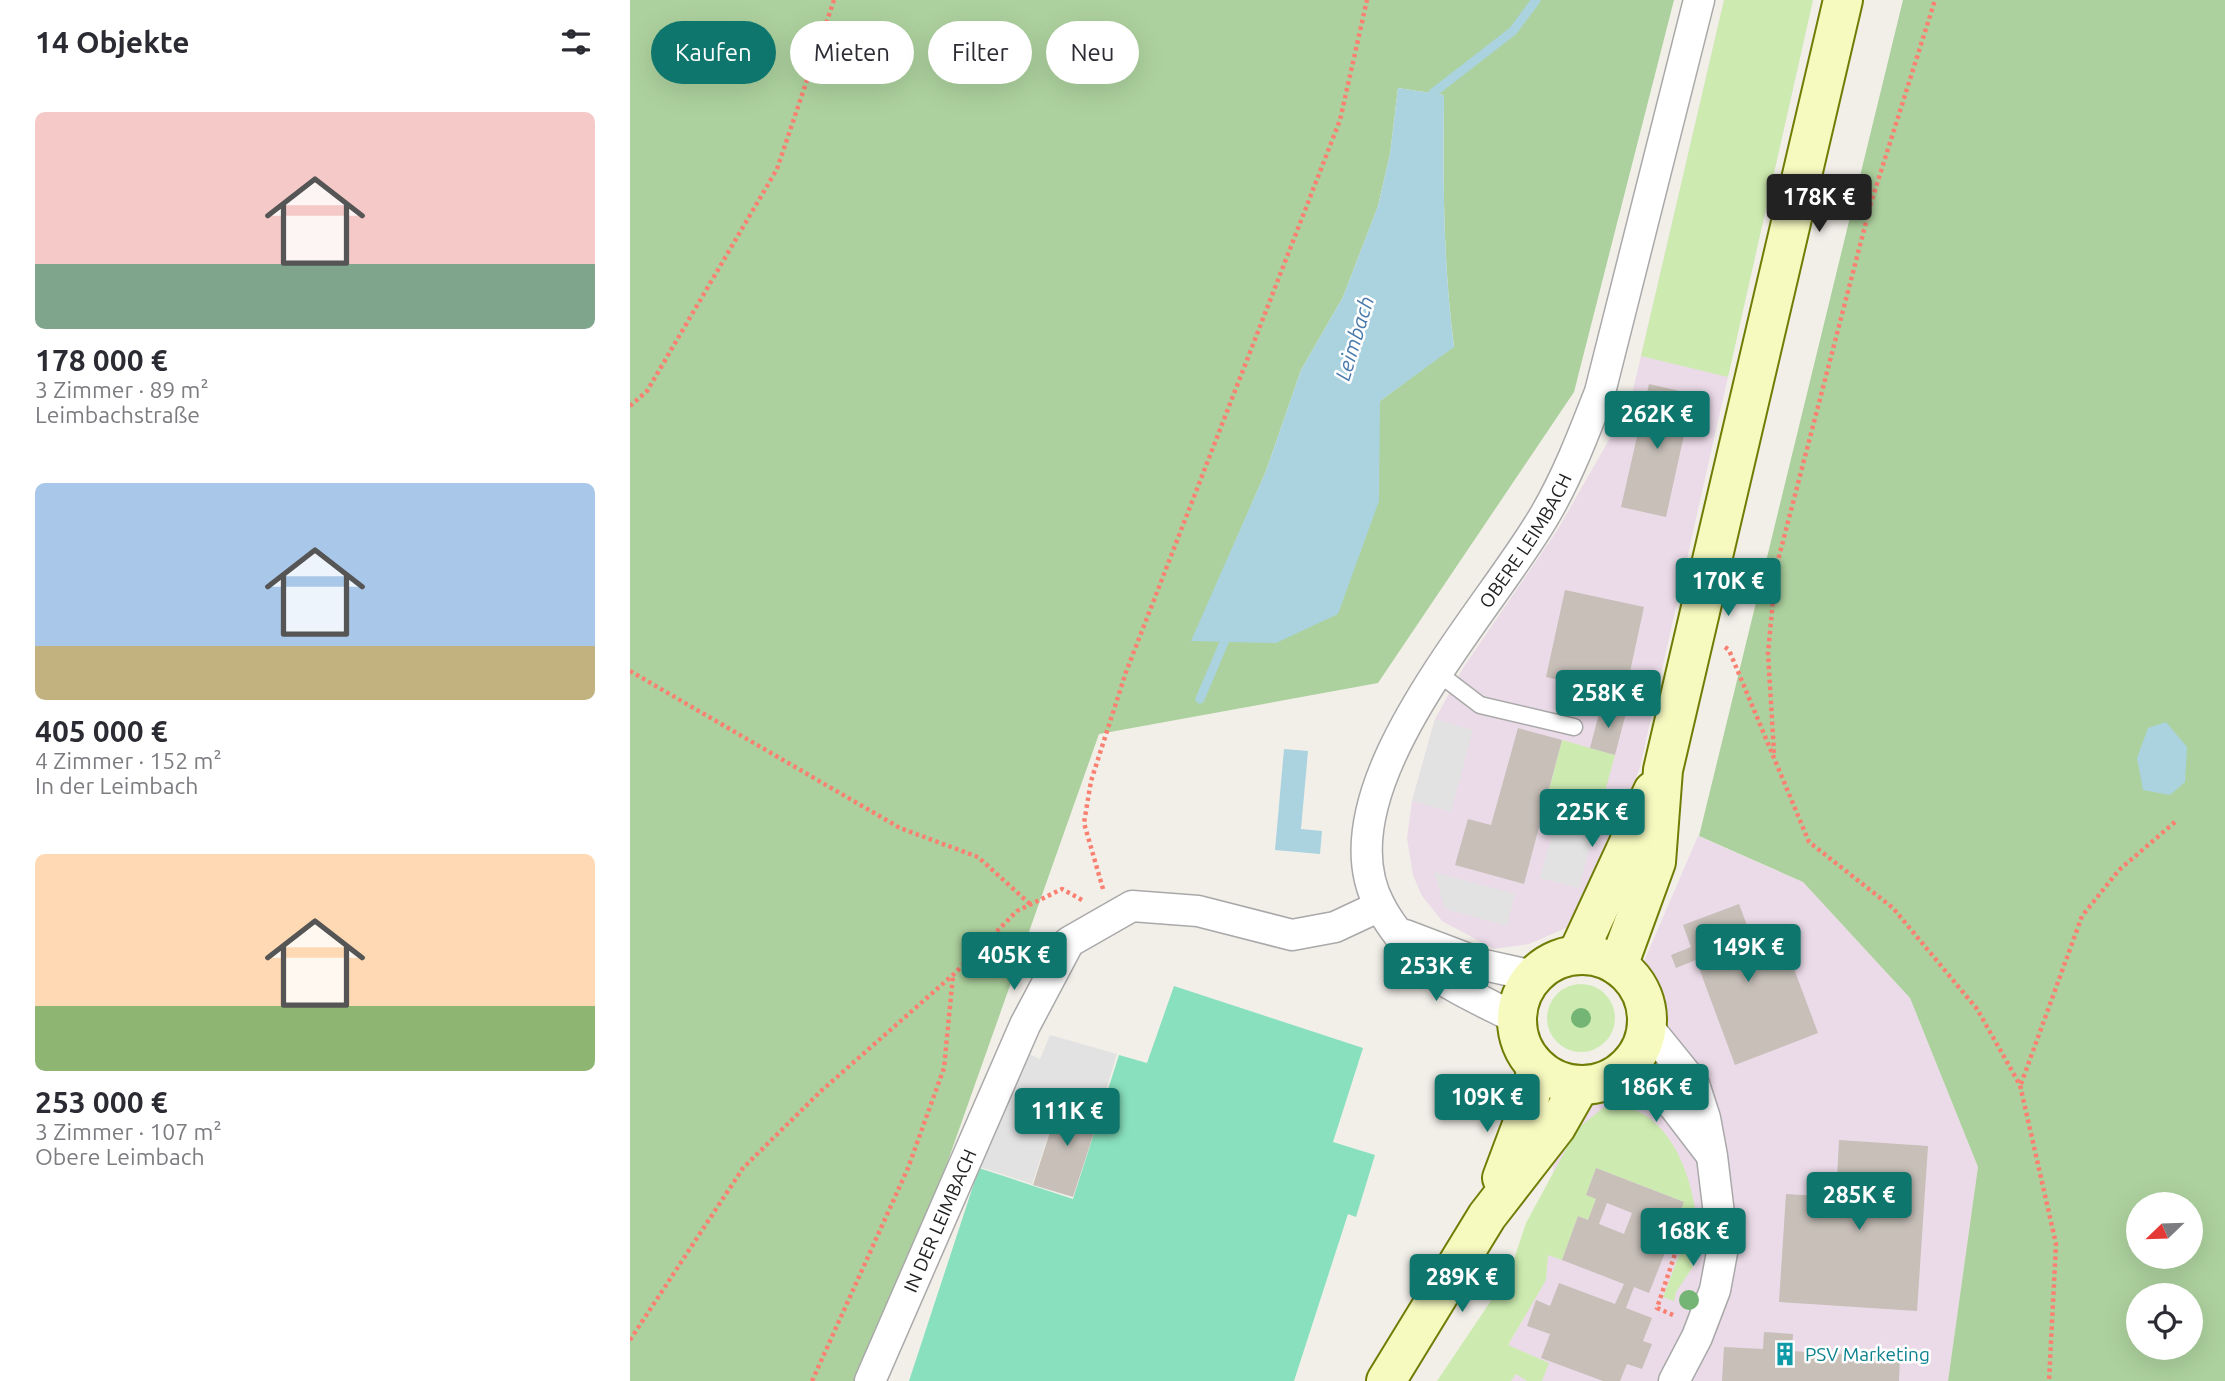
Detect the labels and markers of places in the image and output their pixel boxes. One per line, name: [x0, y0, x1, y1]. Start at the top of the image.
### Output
pin: 178K €: [1762, 174, 1876, 234]
pin: 262K €: [1600, 392, 1714, 451]
pin: 170K €: [1671, 558, 1785, 618]
pin: 258K €: [1551, 670, 1665, 730]
pin: 225K €: [1535, 790, 1649, 849]
pin: 149K €: [1691, 925, 1805, 984]
pin: 405K €: [957, 932, 1071, 992]
pin: 253K €: [1379, 944, 1493, 1003]
pin: 186K €: [1599, 1064, 1713, 1124]
pin: 109K €: [1430, 1074, 1544, 1134]
pin: 111K €: [1010, 1088, 1124, 1148]
pin: 285K €: [1802, 1172, 1916, 1232]
pin: 168K €: [1636, 1208, 1750, 1268]
pin: 289K €: [1405, 1254, 1519, 1314]
building icon: PSV Marketing: [1771, 1340, 1799, 1368]
place label: PSV Marketing: [1805, 1343, 1930, 1365]

